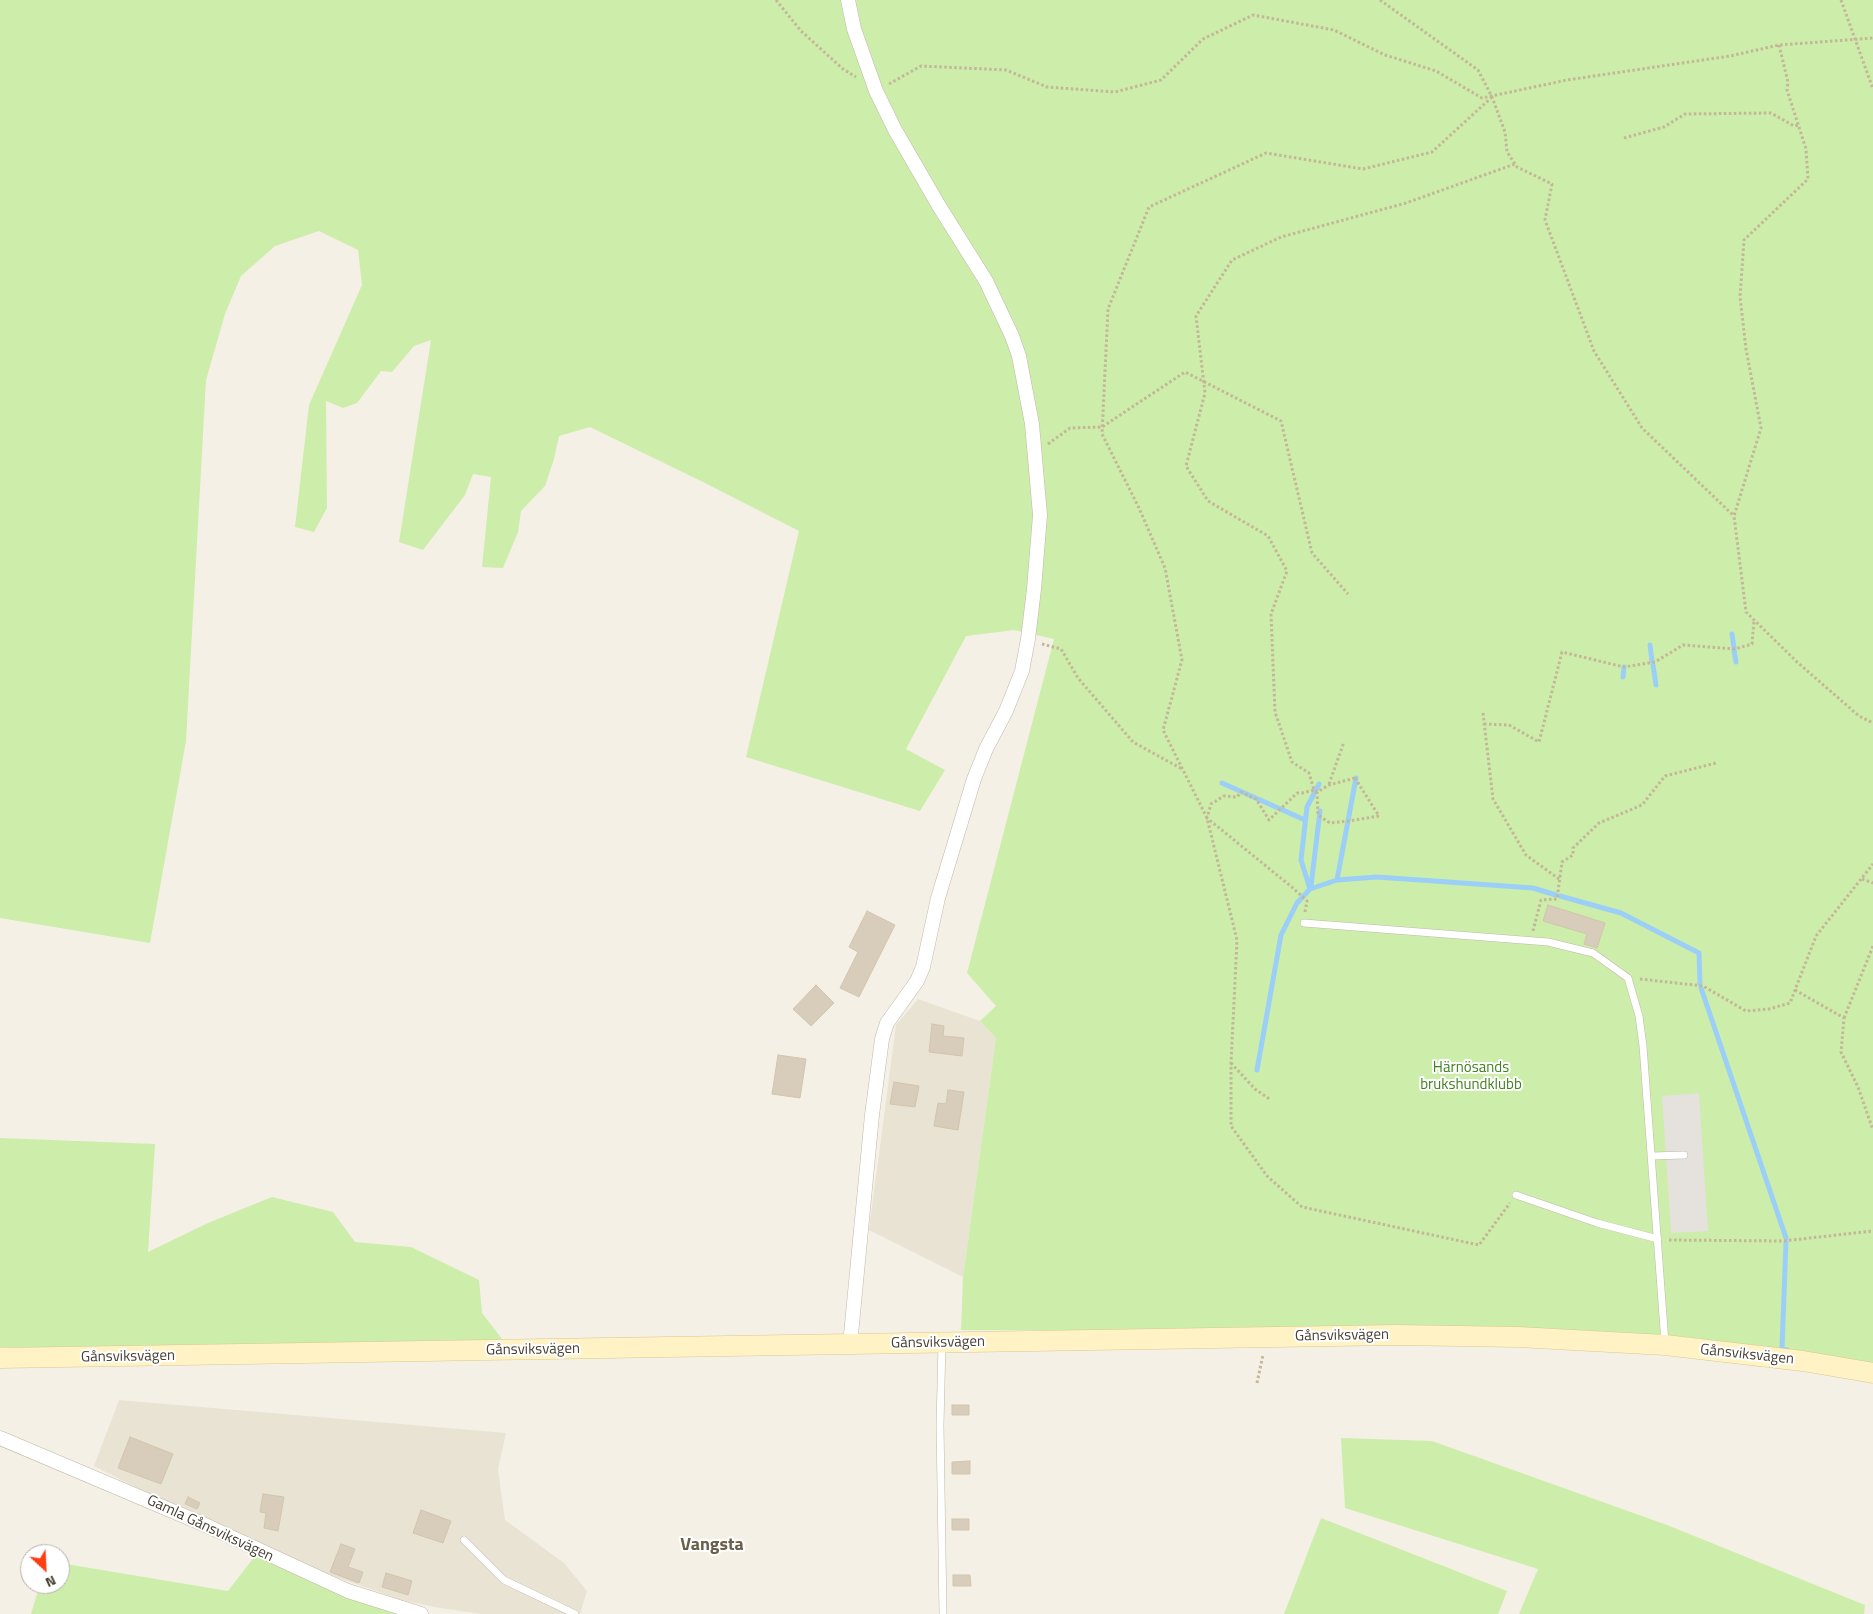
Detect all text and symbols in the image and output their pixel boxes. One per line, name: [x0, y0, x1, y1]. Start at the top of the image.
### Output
park label: Härnösands brukshundklubb: [1420, 1059, 1522, 1094]
street label: Gånsviksvägen: [1295, 1326, 1389, 1346]
street label: Gånsviksvägen: [891, 1333, 985, 1353]
street label: Gånsviksvägen: [486, 1340, 580, 1360]
street label: Gånsviksvägen: [1699, 1341, 1795, 1369]
street label: Gånsviksvägen: [81, 1347, 175, 1367]
street label: Gamla Gånsviksvägen: [144, 1492, 276, 1566]
district label: Vangsta: [680, 1535, 744, 1557]
north arrow: [20, 1544, 70, 1594]
text: N: [42, 1571, 60, 1594]

